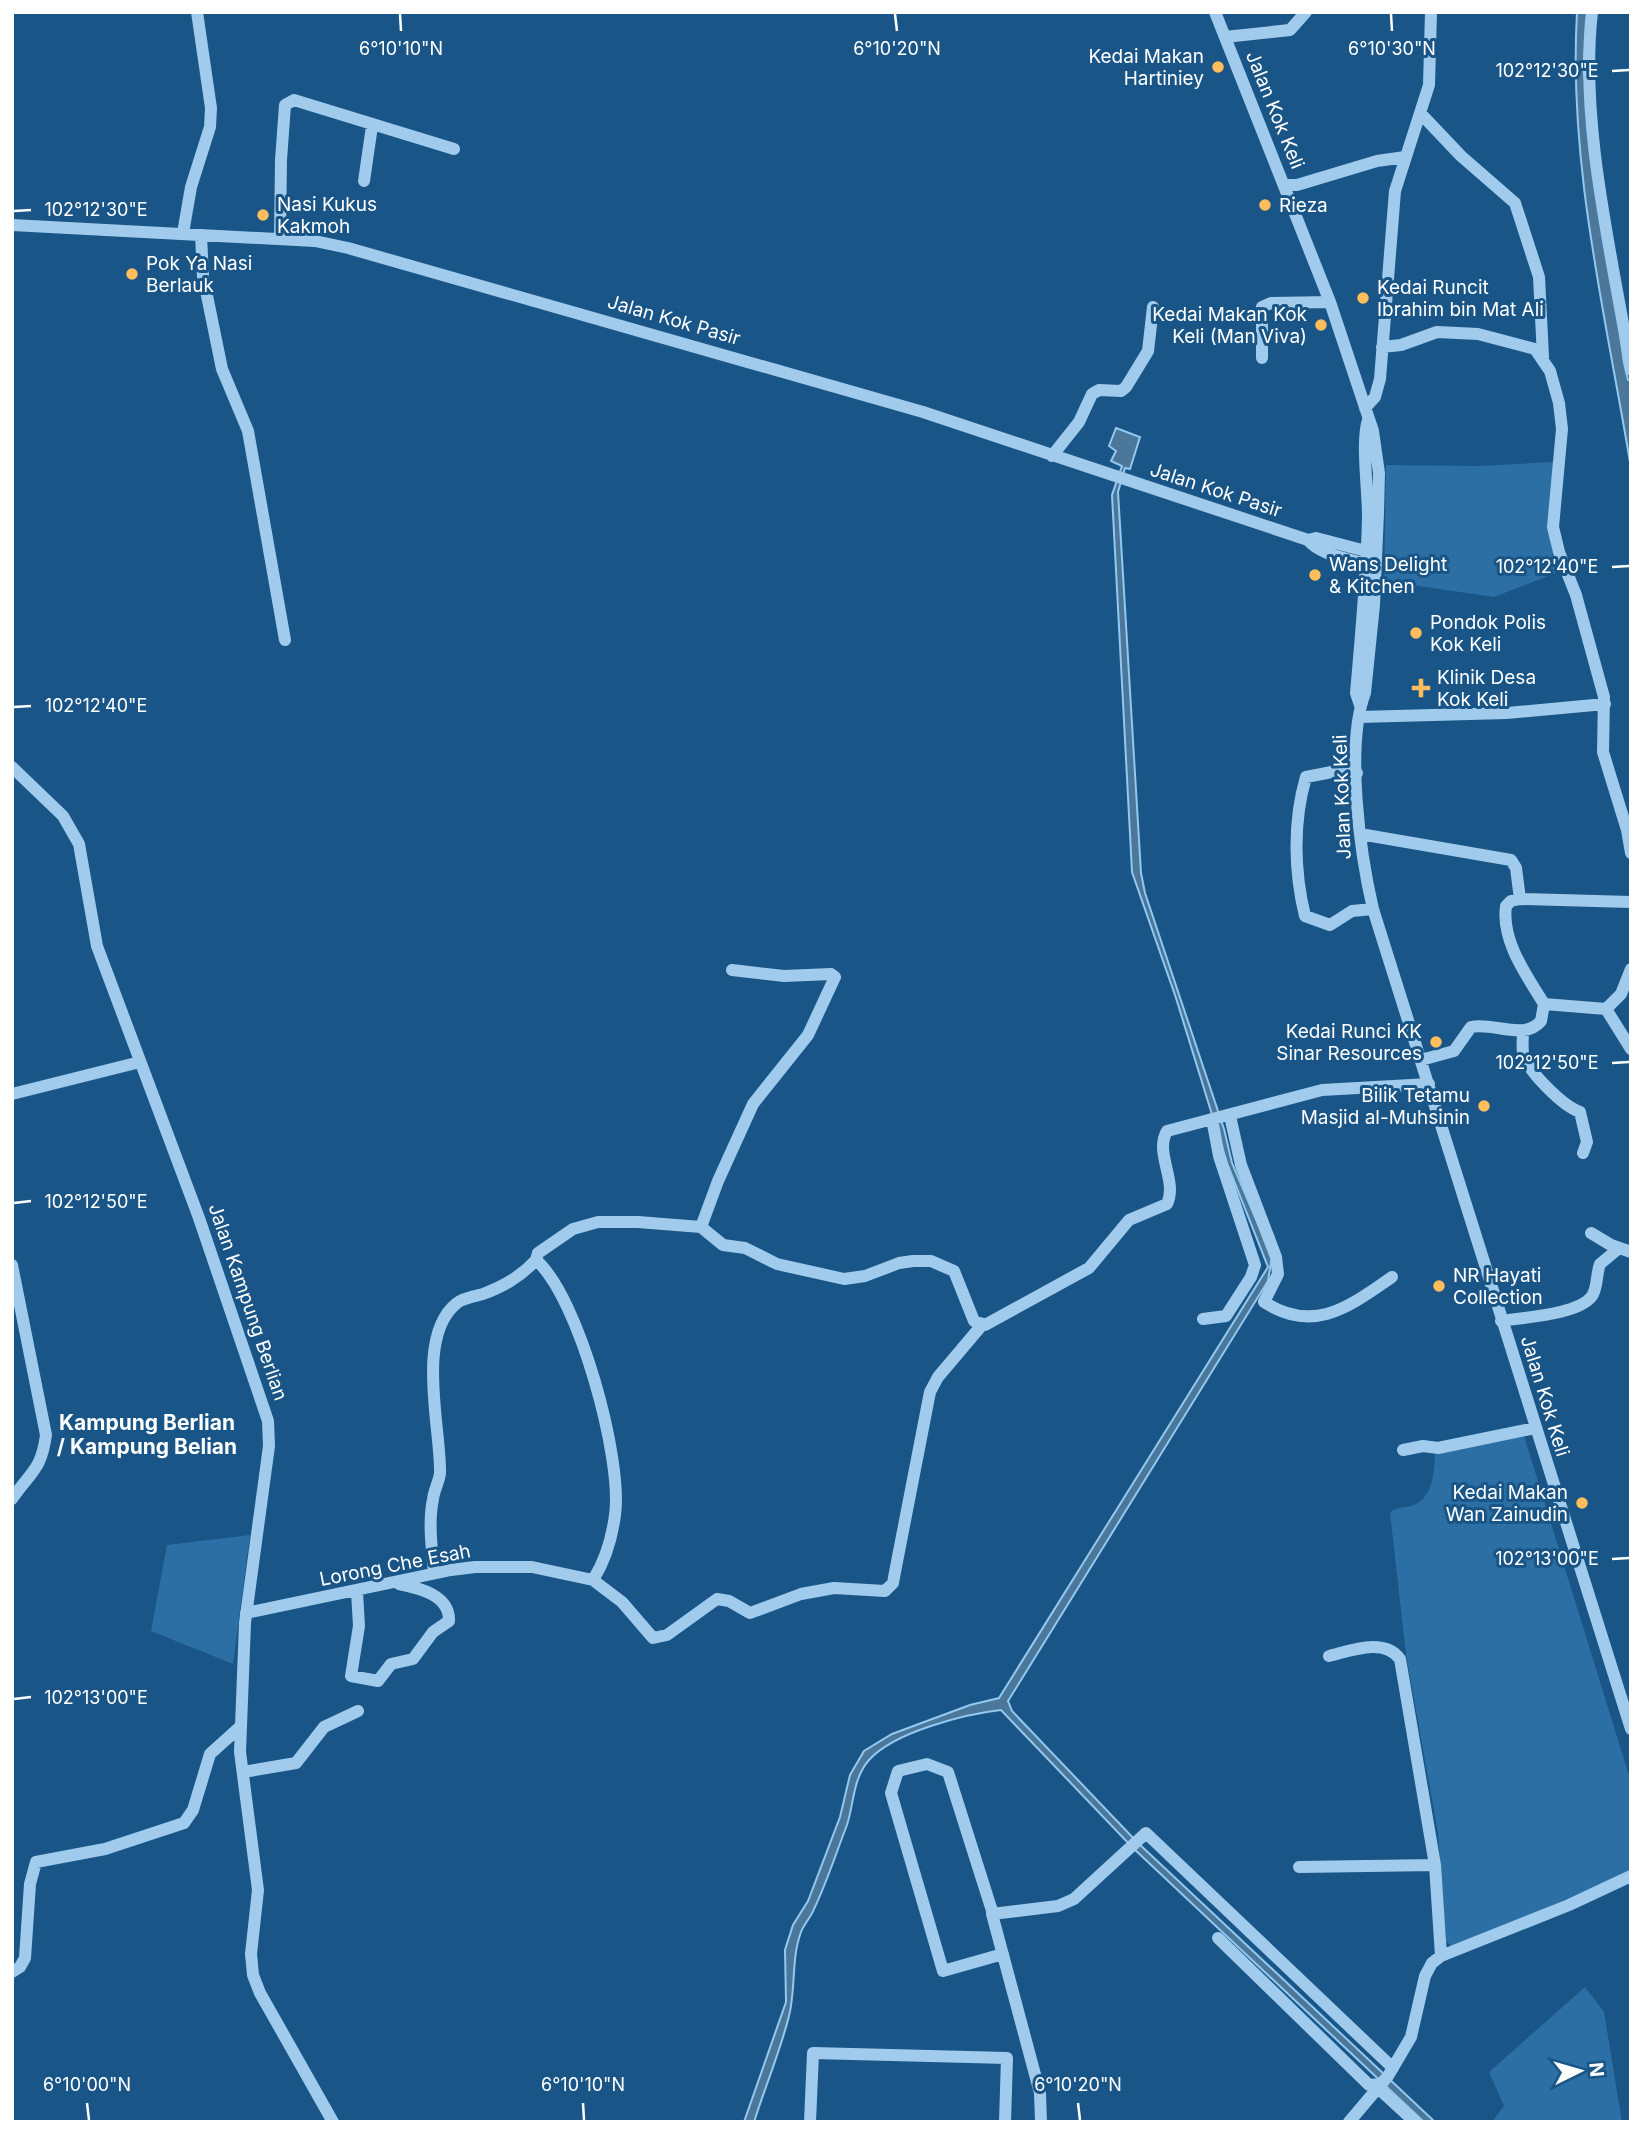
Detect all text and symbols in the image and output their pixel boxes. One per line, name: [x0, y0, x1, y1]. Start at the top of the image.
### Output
text: 6°10'10"N: [359, 38, 443, 59]
text: 6°10'20"N: [853, 38, 941, 59]
text: 6°10'30"N: [1348, 38, 1436, 59]
place label: Kedai Makan Hartiniey: [1089, 45, 1204, 90]
street label: Jalan Kok Keli: [1241, 48, 1309, 172]
marker: Kedai Makan Hartiniey: [1210, 59, 1226, 75]
text: 102°12'30"E: [1495, 60, 1599, 81]
place label: Nasi Kukus Kakmoh: [277, 193, 377, 238]
place label: Rieza: [1279, 194, 1328, 217]
marker: Rieza: [1257, 197, 1273, 213]
text: 102°12'30"E: [44, 199, 148, 220]
marker: Nasi Kukus Kakmoh: [255, 207, 271, 223]
place label: Pok Ya Nasi Berlauk: [146, 252, 252, 297]
marker: Pok Ya Nasi Berlauk: [124, 266, 140, 282]
place label: Kedai Runcit Ibrahim bin Mat Ali: [1377, 276, 1544, 321]
street label: Jalan Kok Pasir: [605, 290, 743, 350]
marker: Kedai Runcit Ibrahim bin Mat Ali: [1355, 290, 1371, 306]
place label: Kedai Makan Kok Keli (Man Viva): [1152, 303, 1308, 348]
marker: Kedai Makan Kok Keli (Man Viva): [1313, 317, 1329, 333]
street label: Jalan Kok Pasir: [1147, 458, 1285, 522]
place label: Wans Delight & Kitchen: [1329, 553, 1447, 598]
text: 102°12'40"E: [1496, 556, 1598, 577]
marker: Wans Delight & Kitchen: [1307, 567, 1323, 583]
place label: Pondok Polis Kok Keli: [1430, 611, 1546, 656]
marker: Pondok Polis Kok Keli: [1408, 625, 1424, 641]
place label: Klinik Desa Kok Keli: [1437, 666, 1536, 711]
marker: Klinik Desa Kok Keli: [1411, 678, 1431, 698]
text: 102°12'40"E: [45, 695, 147, 716]
street label: Jalan Kok Keli: [1328, 734, 1356, 860]
place label: Kedai Runci KK Sinar Resources: [1276, 1020, 1422, 1065]
marker: Kedai Runci KK Sinar Resources: [1428, 1034, 1444, 1050]
text: 102°12'50"E: [1495, 1052, 1599, 1073]
place label: Bilik Tetamu Masjid al-Muhsinin: [1301, 1084, 1470, 1129]
marker: Bilik Tetamu Masjid al-Muhsinin: [1476, 1098, 1492, 1114]
text: 102°12'50"E: [44, 1191, 148, 1212]
street label: Jalan Kampung Berlian: [203, 1201, 293, 1403]
place label: NR Hayati Collection: [1453, 1264, 1543, 1309]
marker: NR Hayati Collection: [1431, 1278, 1447, 1294]
street label: Jalan Kok Keli: [1516, 1333, 1574, 1459]
district label: Kampung Berlian / Kampung Belian: [57, 1410, 237, 1459]
place label: Kedai Makan Wan Zainudin: [1446, 1481, 1568, 1526]
marker: Kedai Makan Wan Zainudin: [1574, 1495, 1590, 1511]
street label: Lorong Che Esah: [317, 1539, 473, 1591]
text: 102°13'00"E: [1495, 1548, 1599, 1569]
text: 102°13'00"E: [44, 1687, 148, 1708]
north arrow: [1545, 2036, 1615, 2106]
text: N: [1584, 2061, 1609, 2078]
text: 6°10'00"N: [43, 2074, 131, 2095]
text: 6°10'10"N: [541, 2074, 625, 2095]
text: 6°10'20"N: [1034, 2074, 1122, 2095]

